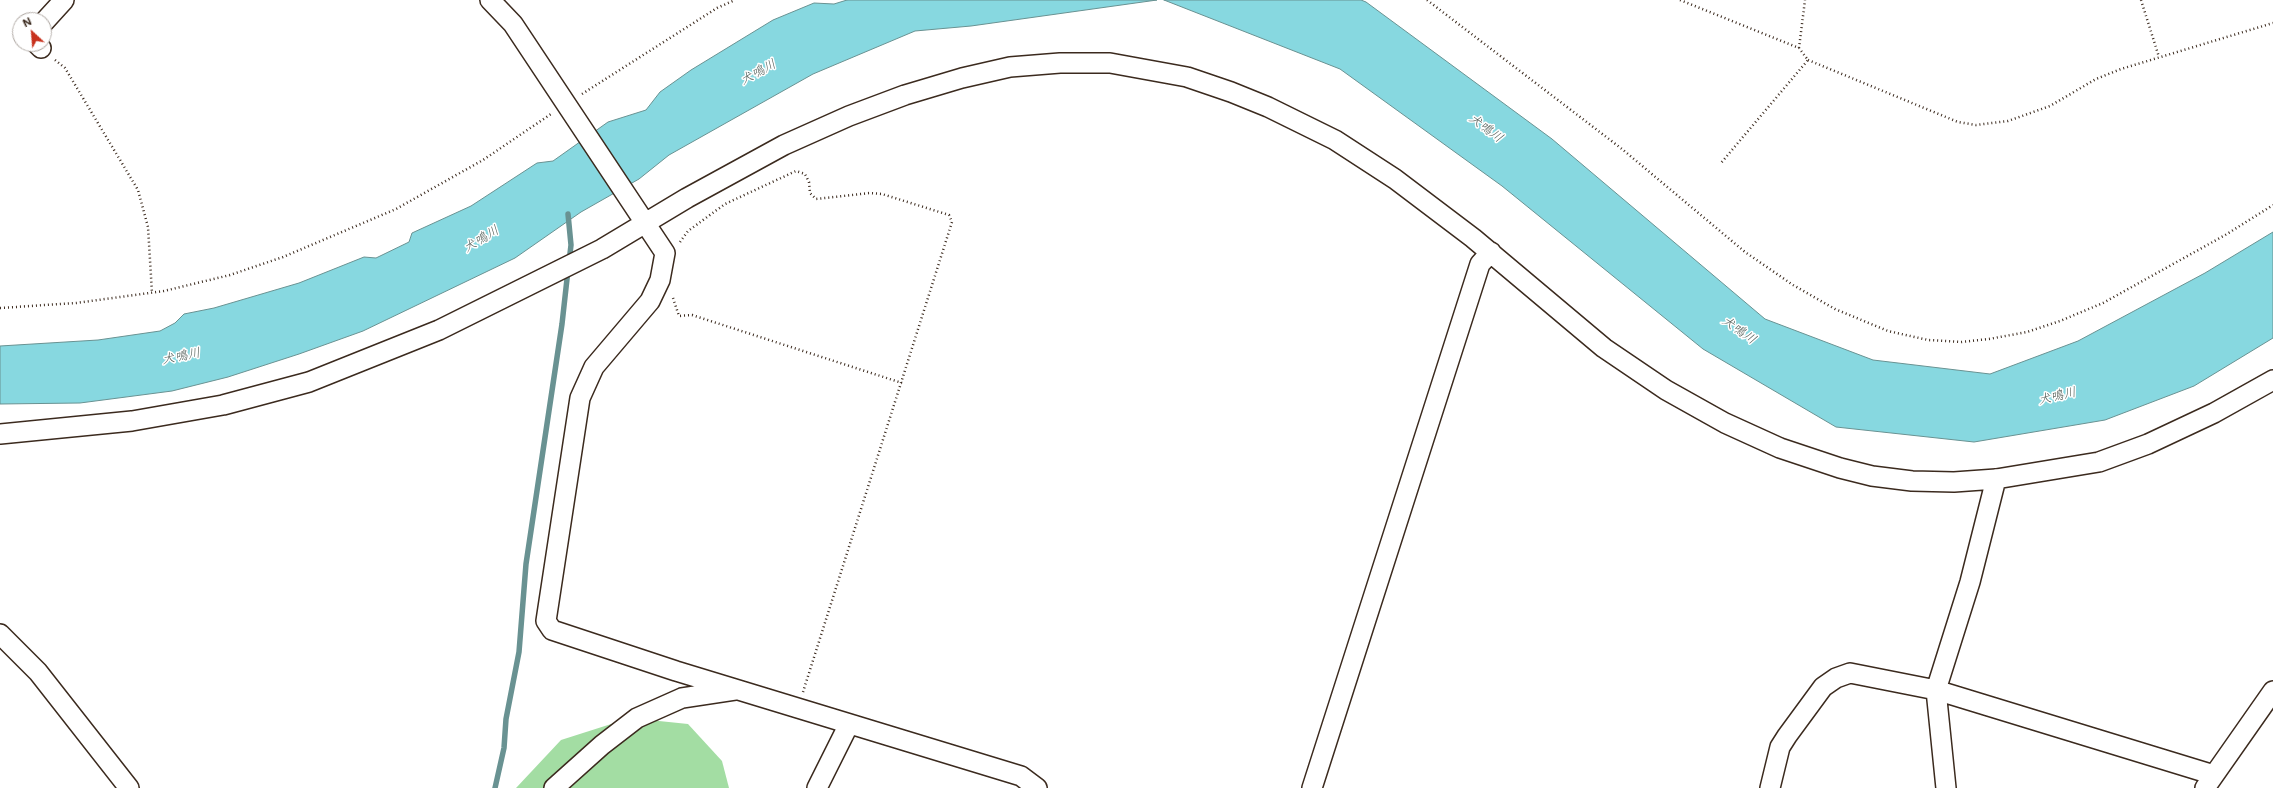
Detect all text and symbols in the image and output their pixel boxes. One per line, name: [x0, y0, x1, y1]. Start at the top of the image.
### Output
north arrow: [12, 12, 52, 52]
text: N: [20, 13, 34, 30]
water label: 犬鳴川: [737, 56, 779, 88]
water label: 犬鳴川: [1466, 110, 1506, 146]
water label: 犬鳴川: [460, 222, 502, 256]
water label: 犬鳴川: [1719, 312, 1759, 348]
water label: 犬鳴川: [160, 345, 202, 367]
water label: 犬鳴川: [2036, 384, 2078, 408]

